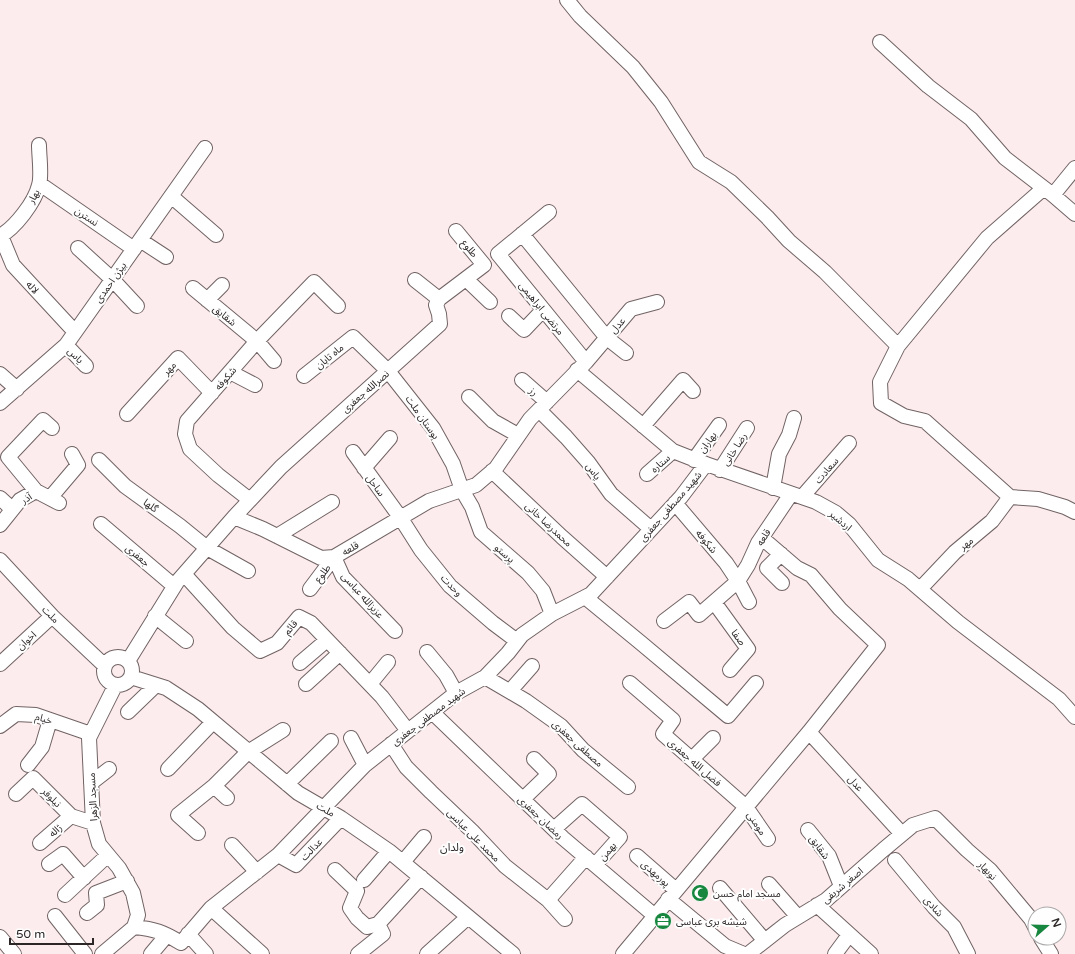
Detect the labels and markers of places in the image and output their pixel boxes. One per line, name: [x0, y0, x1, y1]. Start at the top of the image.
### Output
mosque icon: مسجد امام حسن: [690, 883, 710, 903]
place label: مسجد امام حسن: [713, 888, 781, 902]
office icon: شیشه بری عباسی: [653, 911, 673, 931]
place label: شیشه بری عباسی: [676, 916, 747, 928]

